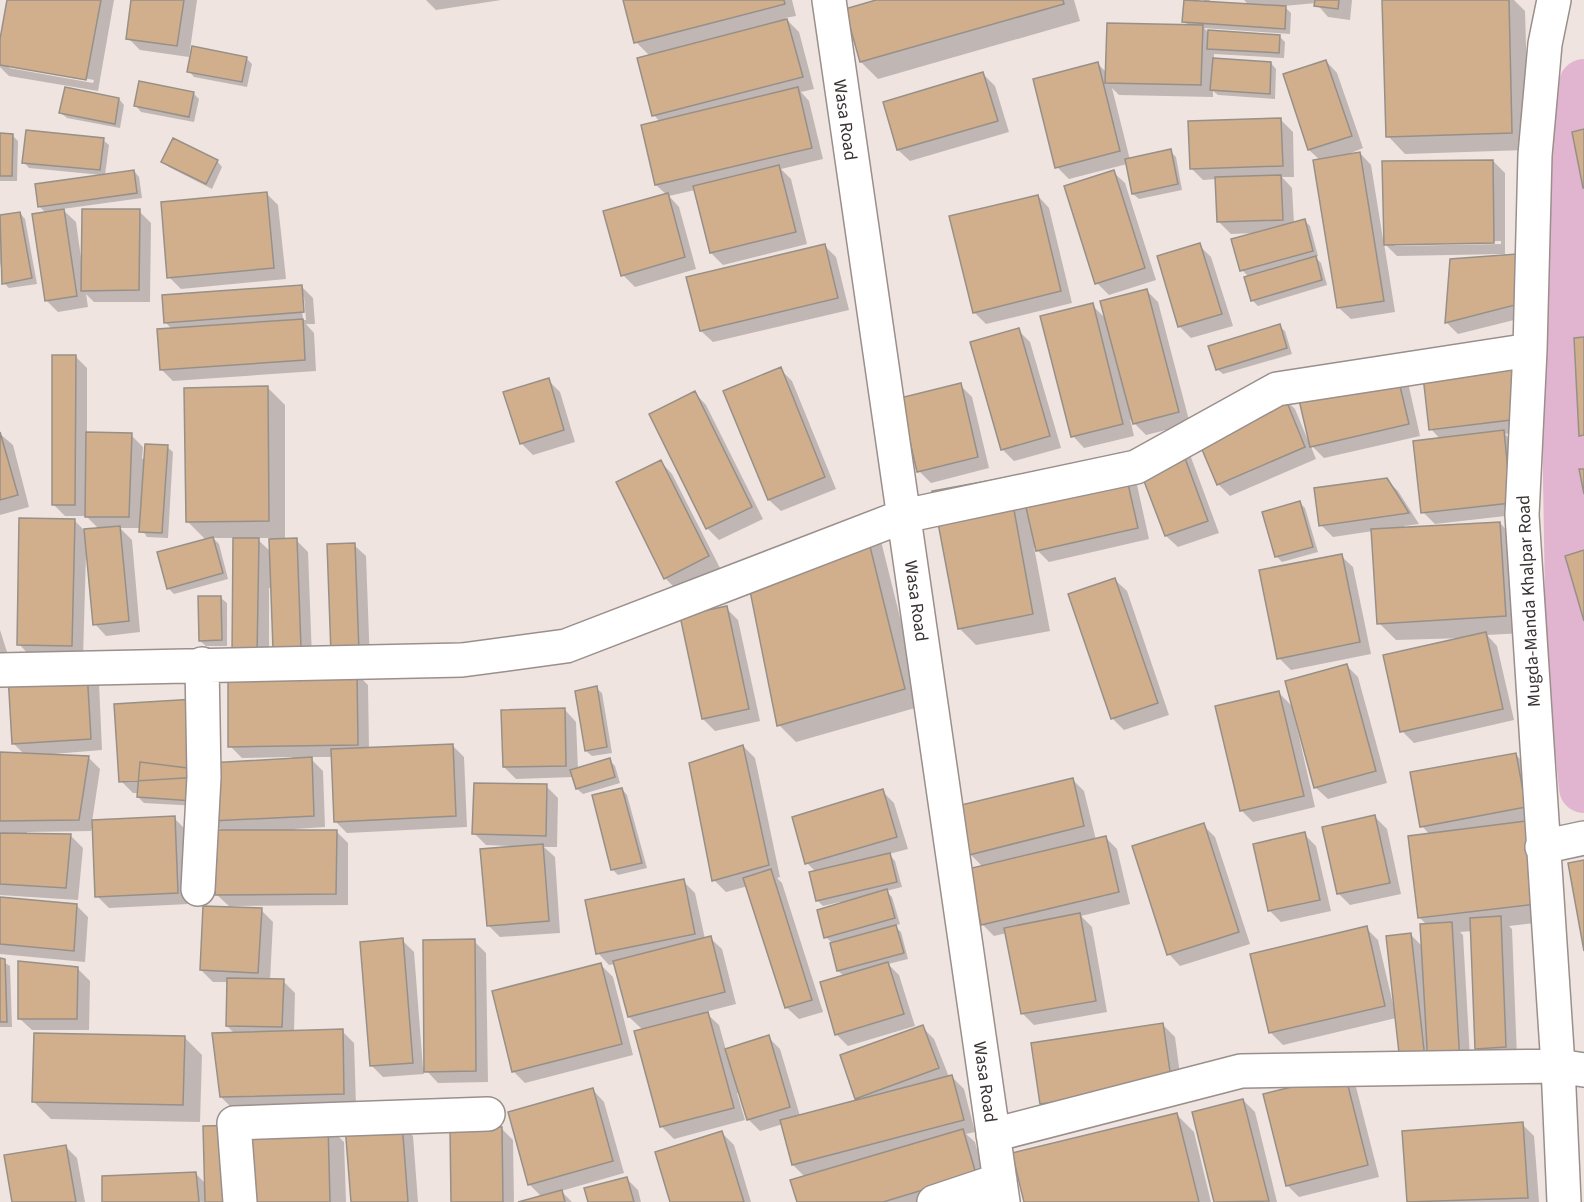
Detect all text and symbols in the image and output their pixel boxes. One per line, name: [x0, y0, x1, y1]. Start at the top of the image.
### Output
street label: Wasa Road: [827, 78, 863, 162]
street label: Mugda-Manda Khalpar Road: [1511, 494, 1547, 708]
street label: Wasa Road: [898, 559, 934, 643]
street label: Wasa Road: [967, 1040, 1003, 1124]

